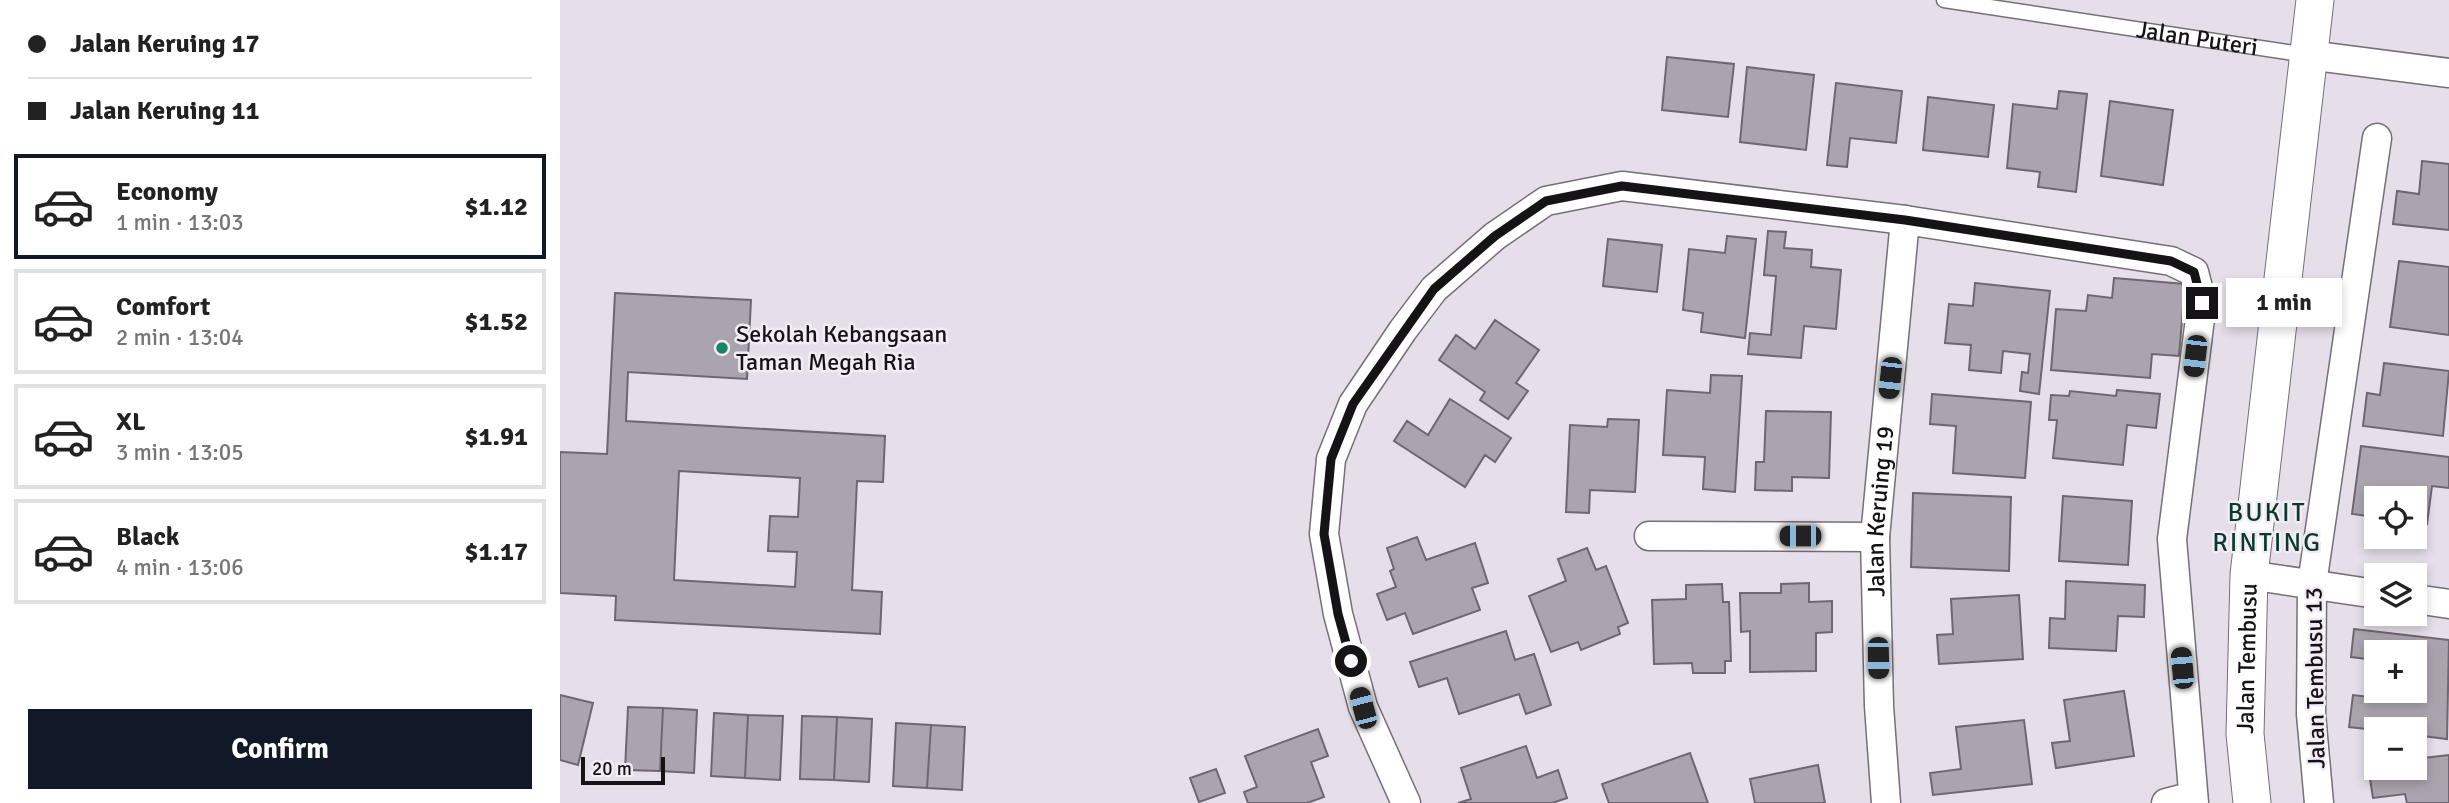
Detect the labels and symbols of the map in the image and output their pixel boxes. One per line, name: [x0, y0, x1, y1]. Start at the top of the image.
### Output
street label: Jalan Puteri: [2134, 14, 2260, 62]
callout: 1 min: [2226, 278, 2342, 328]
route end: [2186, 287, 2218, 319]
place label: Sekolah Kebangsaan Taman Megah Ria: [736, 319, 947, 377]
car: [2183, 334, 2208, 378]
marker: Sekolah Kebangsaan Taman Megah Ria: [714, 340, 730, 356]
car: [1878, 356, 1903, 400]
street label: Jalan Keruing 19: [1860, 425, 1900, 597]
district label: BUKIT RINTING: [2212, 497, 2322, 559]
car: [1780, 526, 1822, 547]
street label: Jalan Tembusu: [2230, 583, 2264, 734]
street label: Jalan Tembusu 13: [2298, 587, 2332, 769]
car: [1868, 637, 1889, 679]
route start: [1335, 645, 1367, 677]
car: [2170, 646, 2195, 690]
car: [1348, 685, 1379, 731]
scale bar: [581, 754, 665, 786]

